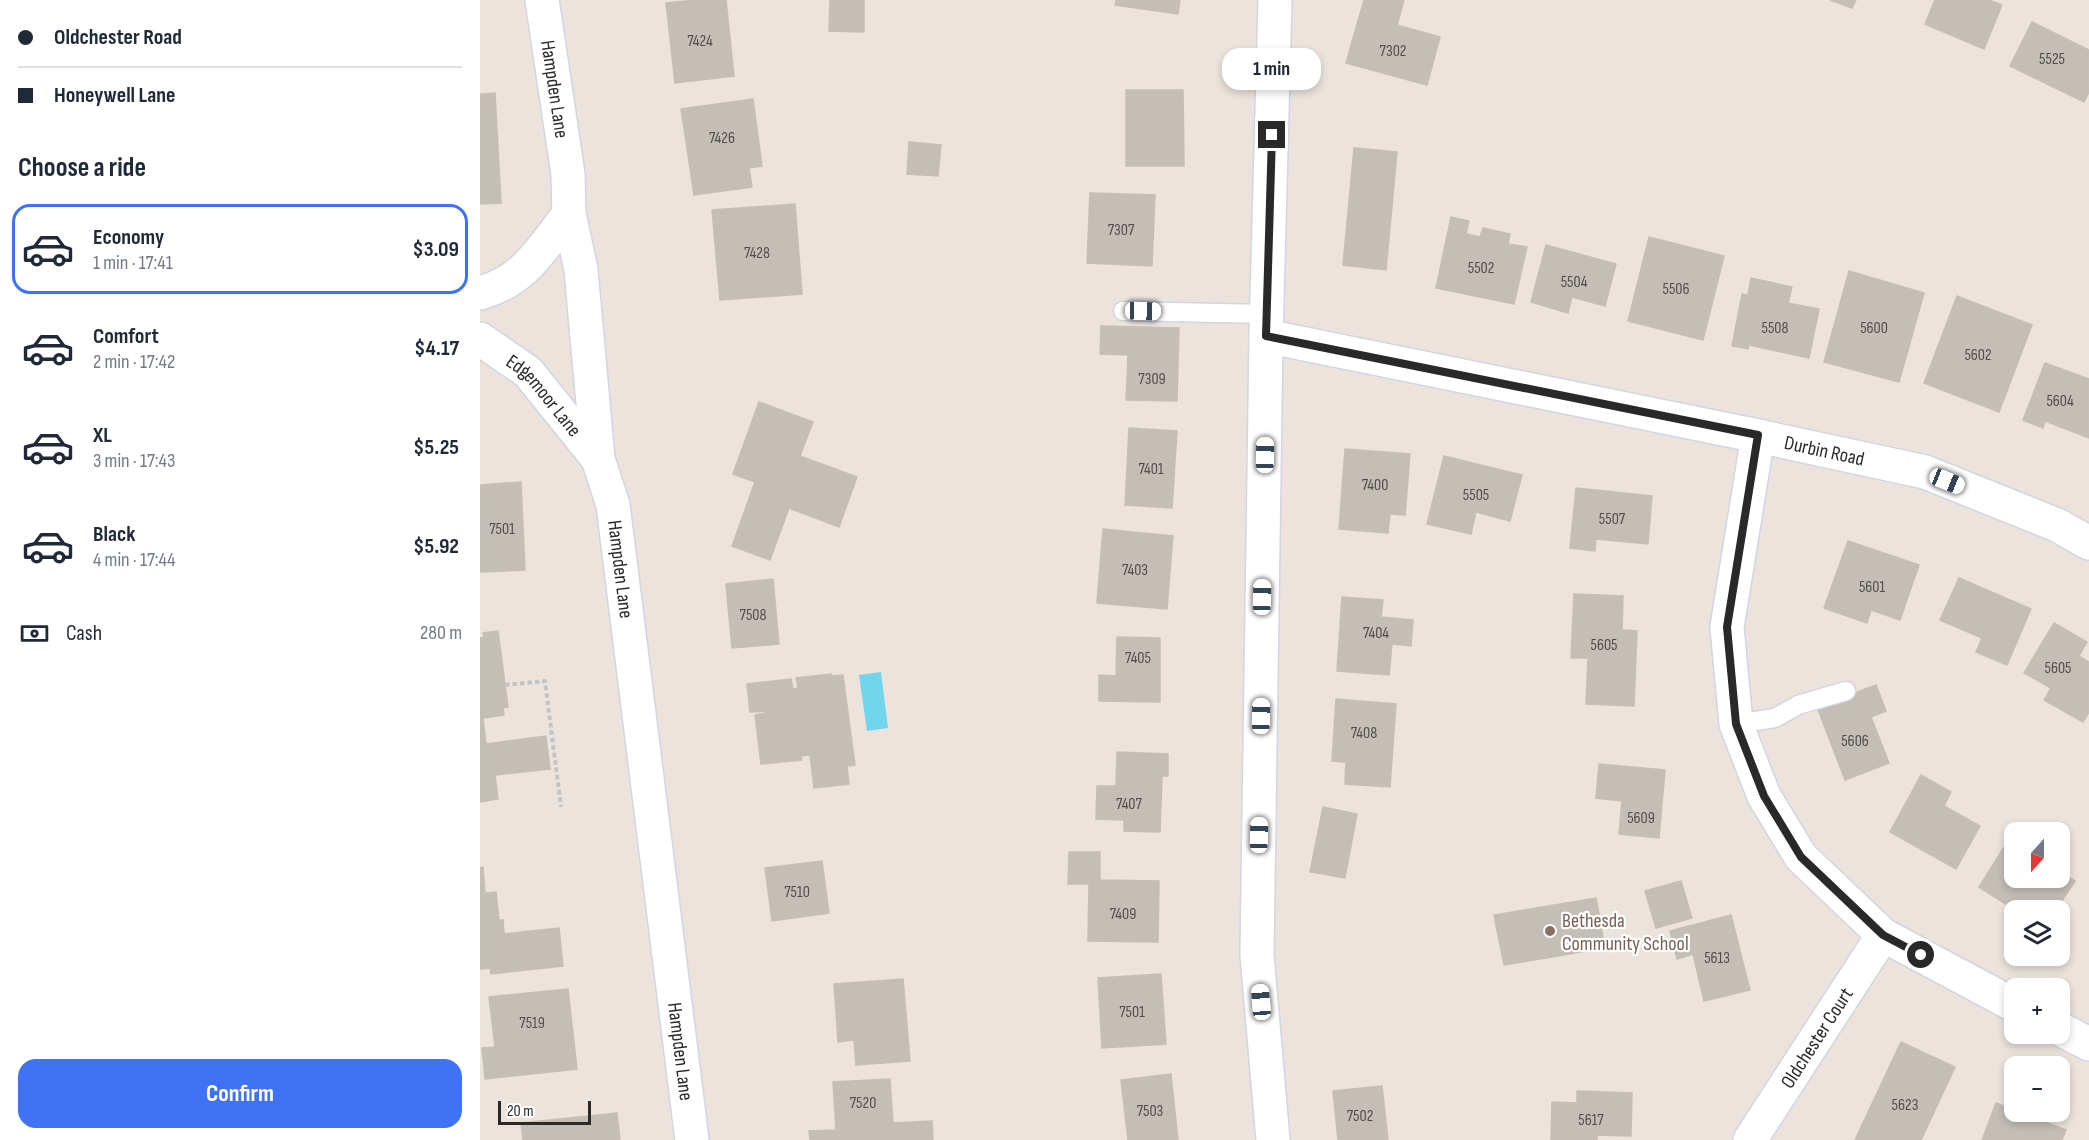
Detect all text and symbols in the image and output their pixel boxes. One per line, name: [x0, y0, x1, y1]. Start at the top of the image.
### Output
text: Oldchester Road: [54, 24, 182, 51]
house number: 7424: [687, 32, 713, 51]
street label: Hampden Lane: [535, 38, 573, 140]
house number: 7302: [1380, 42, 1406, 61]
callout: 1 min: [1222, 48, 1322, 90]
house number: 5525: [2039, 50, 2065, 69]
text: 1 min: [1253, 57, 1290, 81]
text: Honeywell Lane: [54, 82, 176, 109]
route end: [1258, 121, 1285, 148]
house number: 7426: [709, 129, 735, 148]
text: Choose a ride: [18, 152, 146, 184]
house number: 7307: [1108, 221, 1135, 240]
icon: car: [21, 222, 75, 276]
text: Economy: [93, 224, 164, 251]
text: $3.09: [412, 236, 459, 263]
house number: 7428: [744, 244, 770, 263]
text: 1 min · 17:41: [93, 251, 173, 275]
house number: 5502: [1468, 259, 1494, 278]
house number: 5504: [1561, 273, 1588, 292]
house number: 5506: [1663, 280, 1689, 299]
car: [1125, 302, 1161, 320]
house number: 5508: [1762, 319, 1788, 338]
house number: 5600: [1860, 319, 1888, 338]
icon: car: [21, 321, 75, 375]
text: Comfort: [93, 323, 159, 350]
text: $4.17: [414, 335, 459, 362]
house number: 5602: [1964, 346, 1992, 365]
text: 2 min · 17:42: [93, 350, 175, 374]
street label: Edgemoor Lane: [501, 350, 586, 442]
house number: 7309: [1138, 370, 1166, 389]
house number: 5604: [2046, 392, 2074, 411]
icon: car: [21, 420, 75, 474]
text: XL: [93, 422, 112, 449]
street label: Durbin Road: [1782, 431, 1866, 472]
text: $5.25: [413, 434, 459, 461]
car: [1256, 437, 1274, 473]
text: 3 min · 17:43: [93, 449, 175, 473]
house number: 7401: [1139, 460, 1164, 479]
car: [1927, 466, 1967, 496]
house number: 7400: [1362, 476, 1388, 495]
house number: 5505: [1463, 486, 1489, 505]
house number: 5507: [1599, 510, 1626, 529]
icon: car: [21, 519, 75, 573]
street label: Hampden Lane: [602, 519, 638, 620]
house number: 7501: [489, 520, 515, 539]
text: Black: [93, 521, 135, 548]
text: $5.92: [413, 533, 459, 560]
text: 4 min · 17:44: [93, 548, 175, 572]
house number: 7403: [1122, 561, 1148, 580]
house number: 5601: [1859, 578, 1885, 597]
car: [1253, 579, 1271, 615]
house number: 7508: [740, 606, 766, 625]
icon: cash: [18, 617, 51, 650]
text: Cash: [66, 620, 102, 647]
text: 280 m: [420, 621, 462, 645]
house number: 7404: [1363, 624, 1389, 643]
house number: 5605: [1591, 636, 1617, 655]
house number: 7405: [1125, 649, 1151, 668]
house number: 5605: [2045, 659, 2071, 678]
car: [1252, 698, 1270, 734]
house number: 7408: [1351, 724, 1377, 743]
house number: 5606: [1841, 732, 1869, 751]
house number: 7407: [1116, 795, 1142, 814]
house number: 5609: [1627, 809, 1655, 828]
car: [1250, 817, 1268, 853]
north arrow: [2004, 822, 2070, 888]
map controls: [2004, 822, 2070, 1122]
house number: 7510: [784, 883, 810, 902]
button: layers: [2004, 900, 2070, 966]
house number: 7409: [1110, 905, 1136, 924]
place label: Bethesda Community School: [1562, 909, 1689, 956]
marker: Bethesda Community School: [1543, 924, 1557, 938]
route start: [1907, 941, 1934, 968]
house number: 5613: [1704, 949, 1730, 968]
button: +: [2004, 978, 2070, 1044]
car: [1250, 983, 1272, 1021]
street label: Oldchester Court: [1776, 983, 1859, 1093]
street label: Hampden Lane: [662, 1001, 698, 1102]
house number: 7501: [1119, 1003, 1145, 1022]
house number: 7519: [519, 1014, 545, 1033]
button: −: [2004, 1056, 2070, 1122]
button: Confirm: [18, 1059, 462, 1128]
house number: 7520: [850, 1094, 876, 1113]
house number: 5623: [1892, 1096, 1918, 1115]
scale bar: [498, 1098, 591, 1126]
text: 20 m: [507, 1102, 534, 1121]
house number: 7503: [1137, 1102, 1163, 1121]
house number: 7502: [1347, 1107, 1373, 1126]
house number: 5617: [1578, 1111, 1604, 1130]

